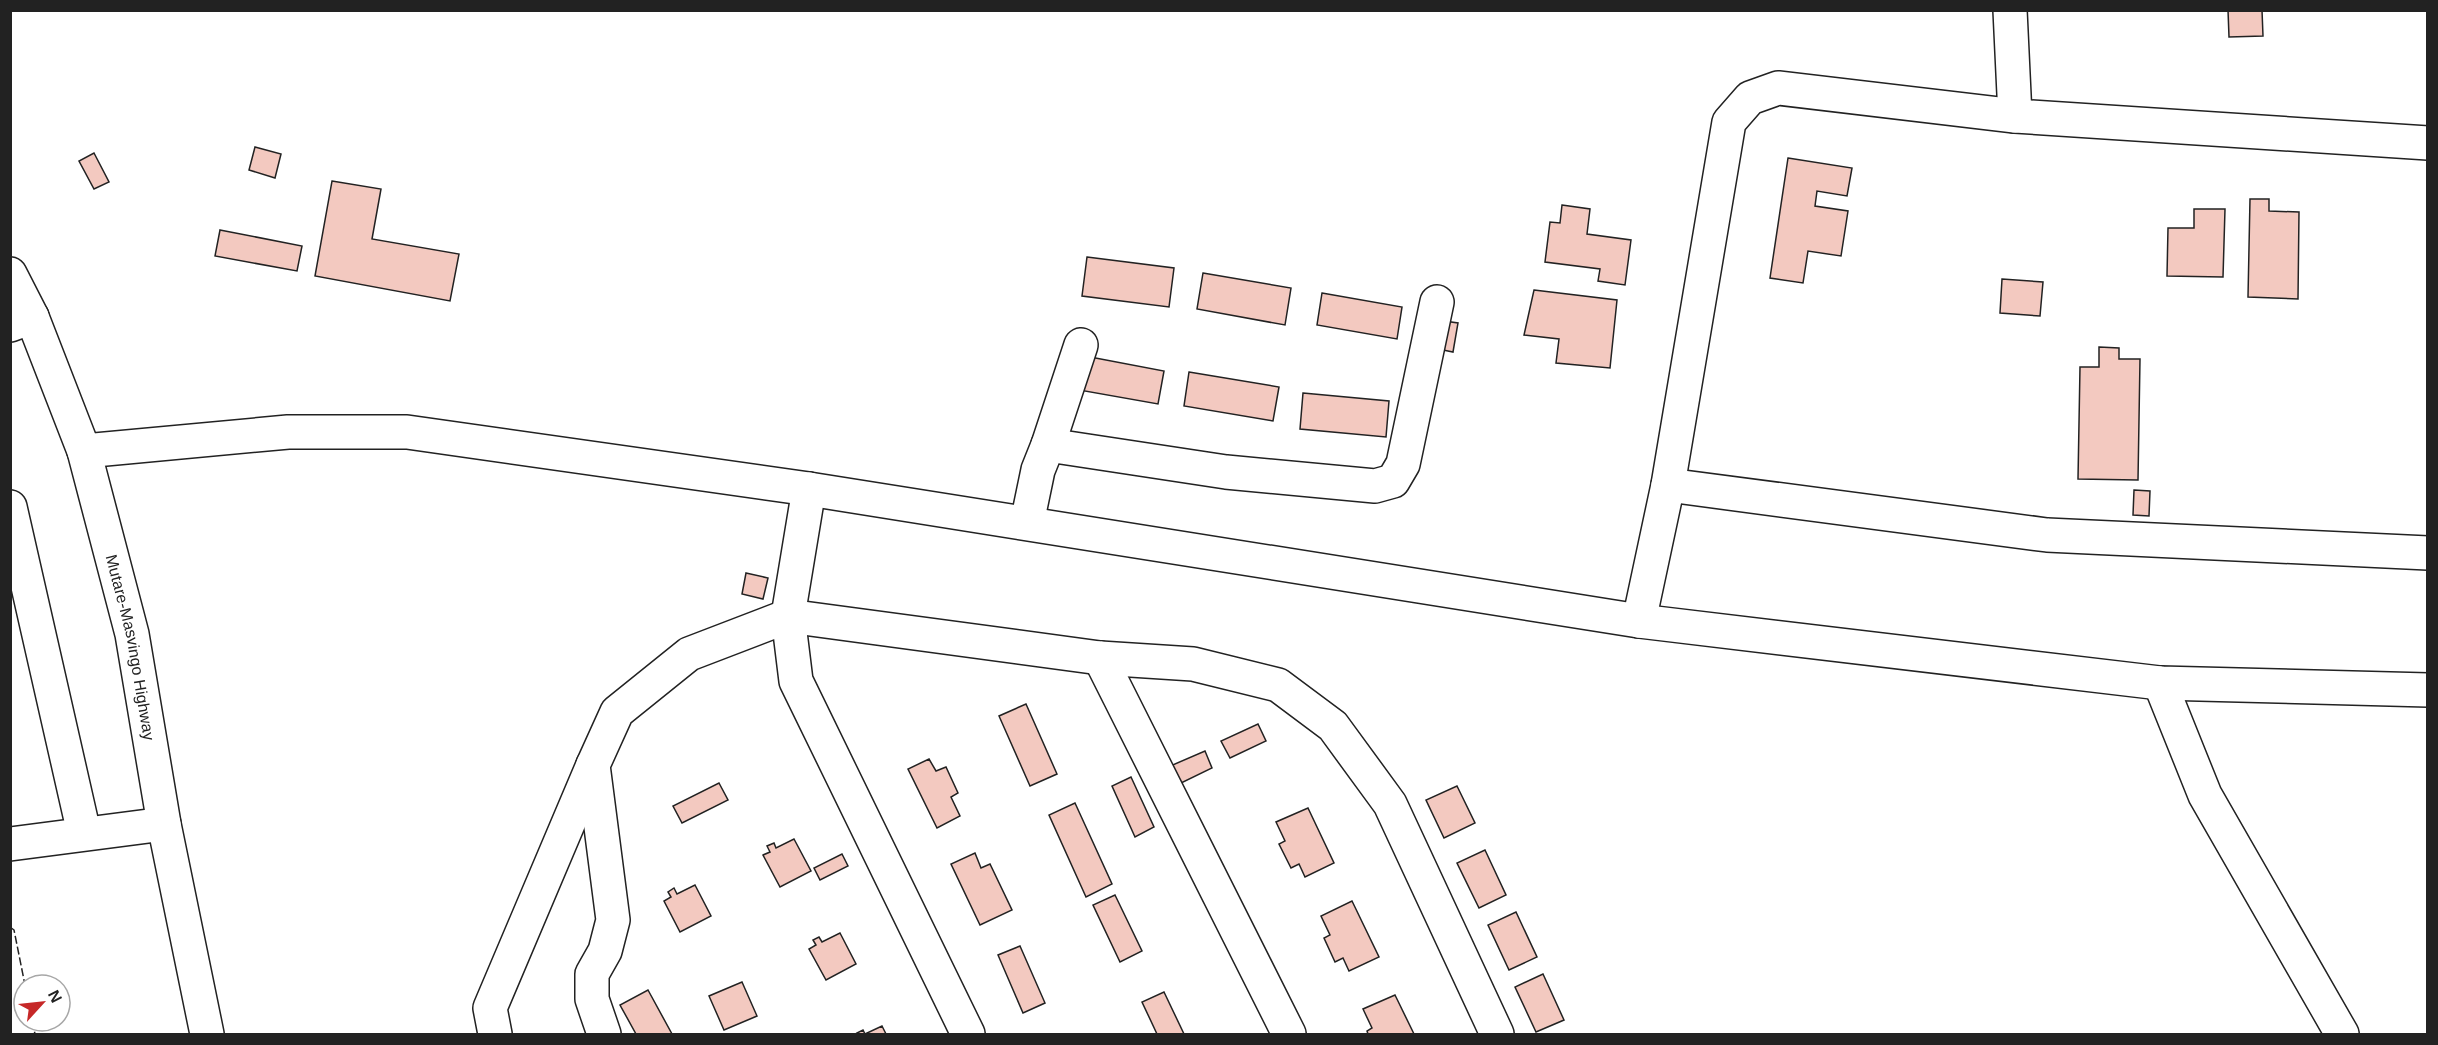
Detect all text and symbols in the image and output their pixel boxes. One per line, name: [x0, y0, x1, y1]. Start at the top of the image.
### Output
street label: Mutare-Masvingo Highway: [103, 553, 158, 741]
north arrow: [12, 973, 72, 1033]
text: N: [45, 987, 65, 1005]

